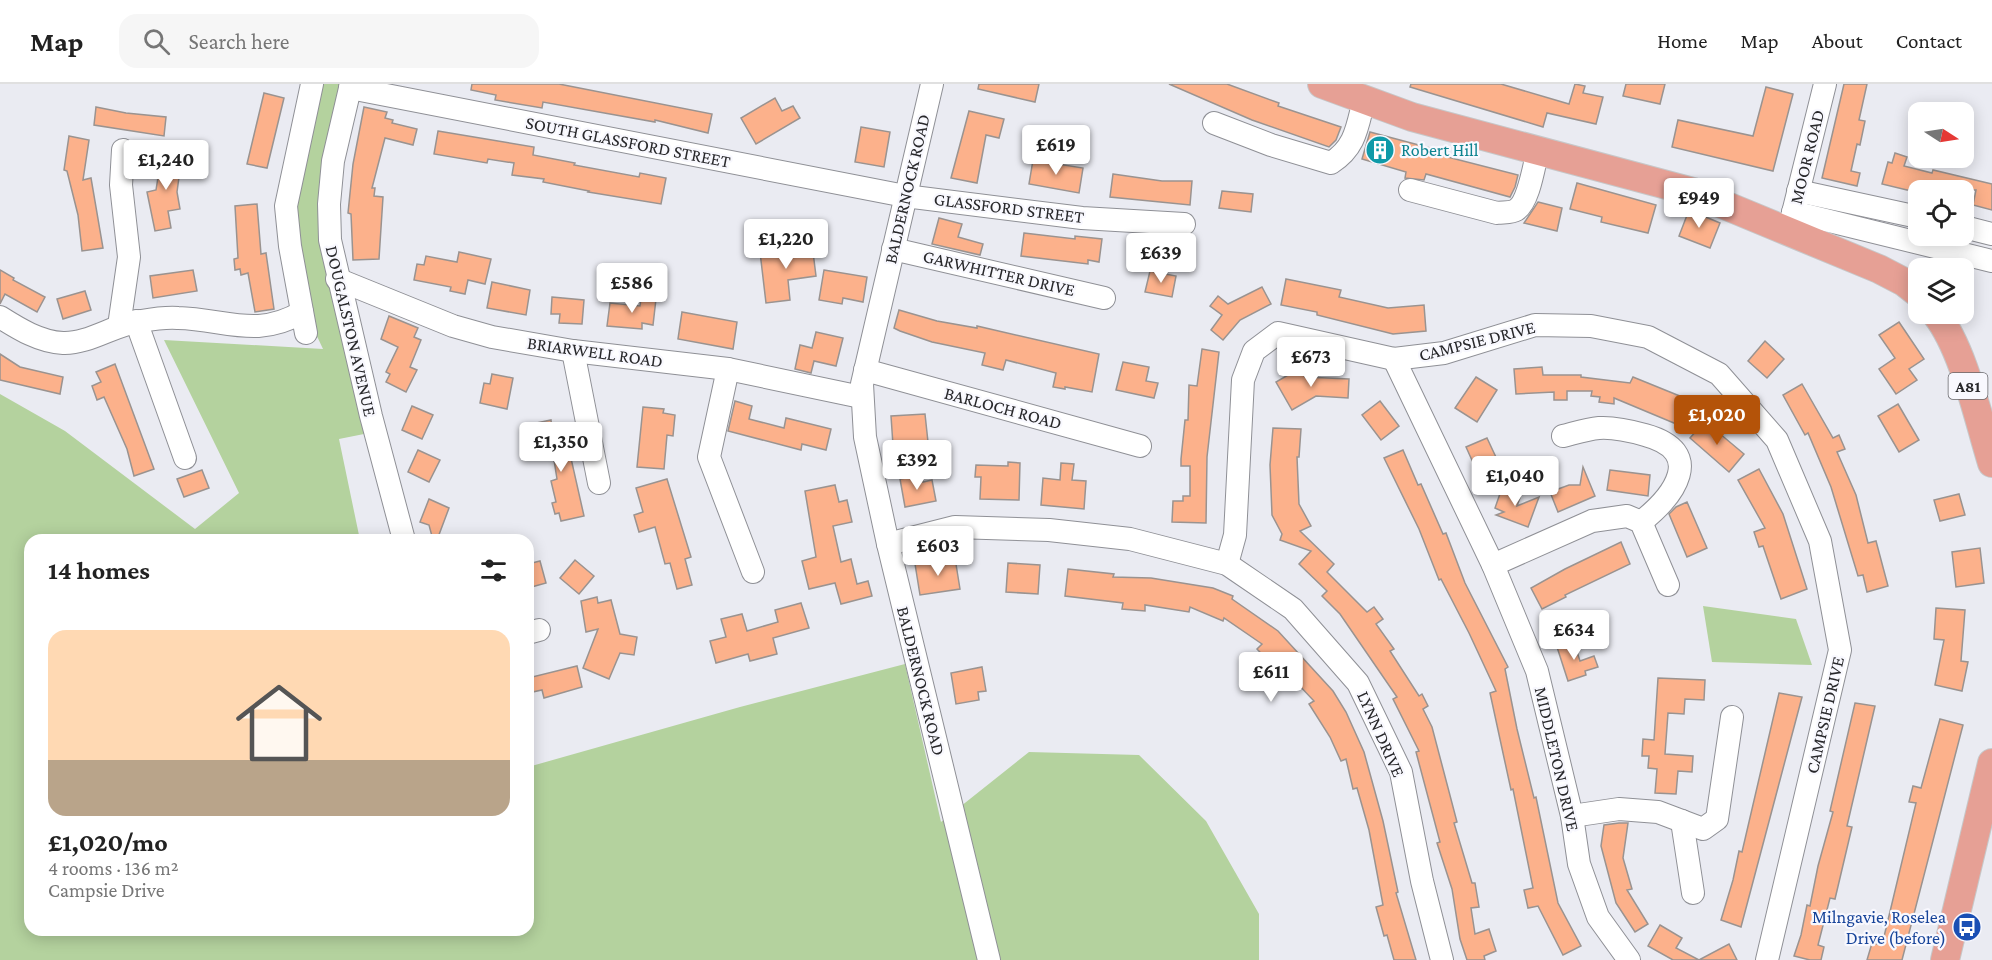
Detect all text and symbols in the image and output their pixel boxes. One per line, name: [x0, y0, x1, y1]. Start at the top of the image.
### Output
search box: [119, 14, 539, 68]
icon: search: [140, 25, 173, 58]
text: Map: [30, 26, 83, 57]
text: Search here: [188, 29, 289, 54]
text: Home: [1657, 29, 1707, 53]
text: Map: [1740, 29, 1779, 53]
text: About: [1812, 29, 1863, 53]
text: Contact: [1896, 29, 1962, 53]
north arrow: [1908, 102, 1974, 168]
map controls: [1908, 102, 1974, 324]
street label: MOOR ROAD: [1786, 108, 1828, 206]
street label: SOUTH GLASSFORD STREET: [524, 112, 732, 172]
street label: BALDERNOCK ROAD: [880, 112, 934, 266]
pin: £619: [1020, 125, 1092, 176]
text: £619: [1036, 133, 1076, 155]
building icon: Robert Hill: [1364, 134, 1396, 166]
pin: £1,240: [117, 140, 215, 191]
place label: Robert Hill: [1401, 140, 1479, 160]
text: £1,240: [138, 148, 194, 170]
pin: £949: [1663, 178, 1735, 229]
button: locate: [1908, 180, 1974, 246]
text: £949: [1678, 186, 1720, 208]
street label: GLASSFORD STREET: [933, 189, 1085, 227]
pin: £1,220: [737, 219, 835, 270]
text: £1,220: [758, 227, 814, 249]
pin: £639: [1125, 233, 1197, 284]
text: £639: [1140, 241, 1182, 263]
street label: DOUGALSTON AVENUE: [322, 244, 380, 419]
street label: GARWHITTER DRIVE: [921, 246, 1077, 300]
button: layers: [1908, 258, 1974, 324]
pin: £586: [596, 263, 668, 314]
text: £586: [611, 271, 653, 293]
street label: CAMPSIE DRIVE: [1417, 317, 1537, 365]
street label: BRIARWELL ROAD: [526, 333, 664, 371]
pin: £673: [1275, 337, 1347, 388]
text: £673: [1291, 345, 1331, 367]
road number: A81: [1948, 373, 1988, 399]
street label: BARLOCH ROAD: [942, 383, 1064, 433]
pin: £1,020: [1668, 395, 1766, 446]
text: £1,020: [1688, 403, 1746, 425]
pin: £1,350: [512, 422, 610, 473]
text: £1,350: [533, 430, 589, 452]
pin: £392: [881, 440, 953, 491]
text: £392: [896, 448, 938, 470]
pin: £1,040: [1466, 456, 1564, 507]
text: £1,040: [1486, 464, 1544, 486]
pin: £603: [902, 526, 974, 577]
text: £603: [916, 534, 960, 556]
icon: filters: [477, 554, 510, 587]
text: 14 homes: [48, 556, 150, 585]
street label: BALDERNOCK ROAD: [893, 604, 949, 758]
pin: £634: [1538, 610, 1610, 661]
text: £634: [1553, 618, 1595, 640]
pin: £611: [1235, 652, 1307, 703]
street label: CAMPSIE DRIVE: [1802, 654, 1848, 775]
text: £611: [1253, 660, 1289, 682]
icon: home: [225, 669, 333, 777]
street label: MIDDLETON DRIVE: [1531, 685, 1583, 833]
street label: LYNN DRIVE: [1353, 688, 1409, 780]
text: £1,020/mo: [48, 828, 168, 857]
text: 4 rooms · 136 m²: [48, 857, 179, 879]
text: Campsie Drive: [48, 879, 165, 901]
place label: Milngavie, Roselea Drive (before): [1812, 907, 1946, 949]
bus stop icon: Milngavie, Roselea Drive (before): [1951, 911, 1983, 943]

